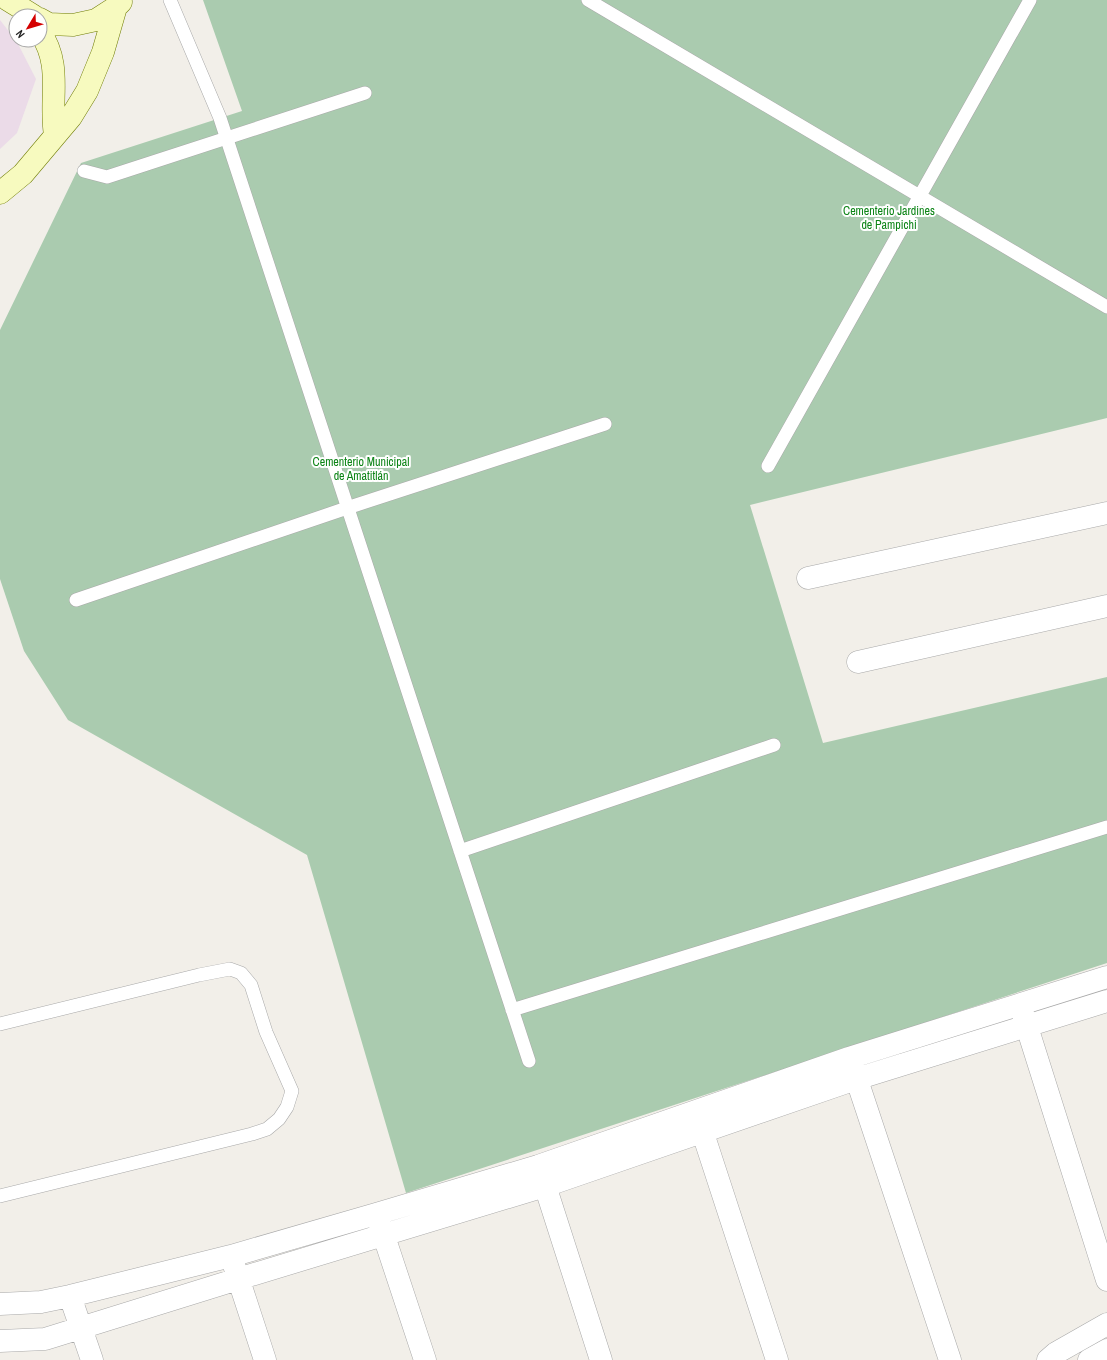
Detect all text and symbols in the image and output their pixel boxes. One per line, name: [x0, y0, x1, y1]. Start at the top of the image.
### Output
north arrow: [8, 8, 48, 48]
text: N: [13, 27, 28, 41]
park label: Cementerio Jardines de Pampichi: [843, 203, 935, 233]
park label: Cementerio Municipal de Amatitlán: [313, 454, 409, 484]

